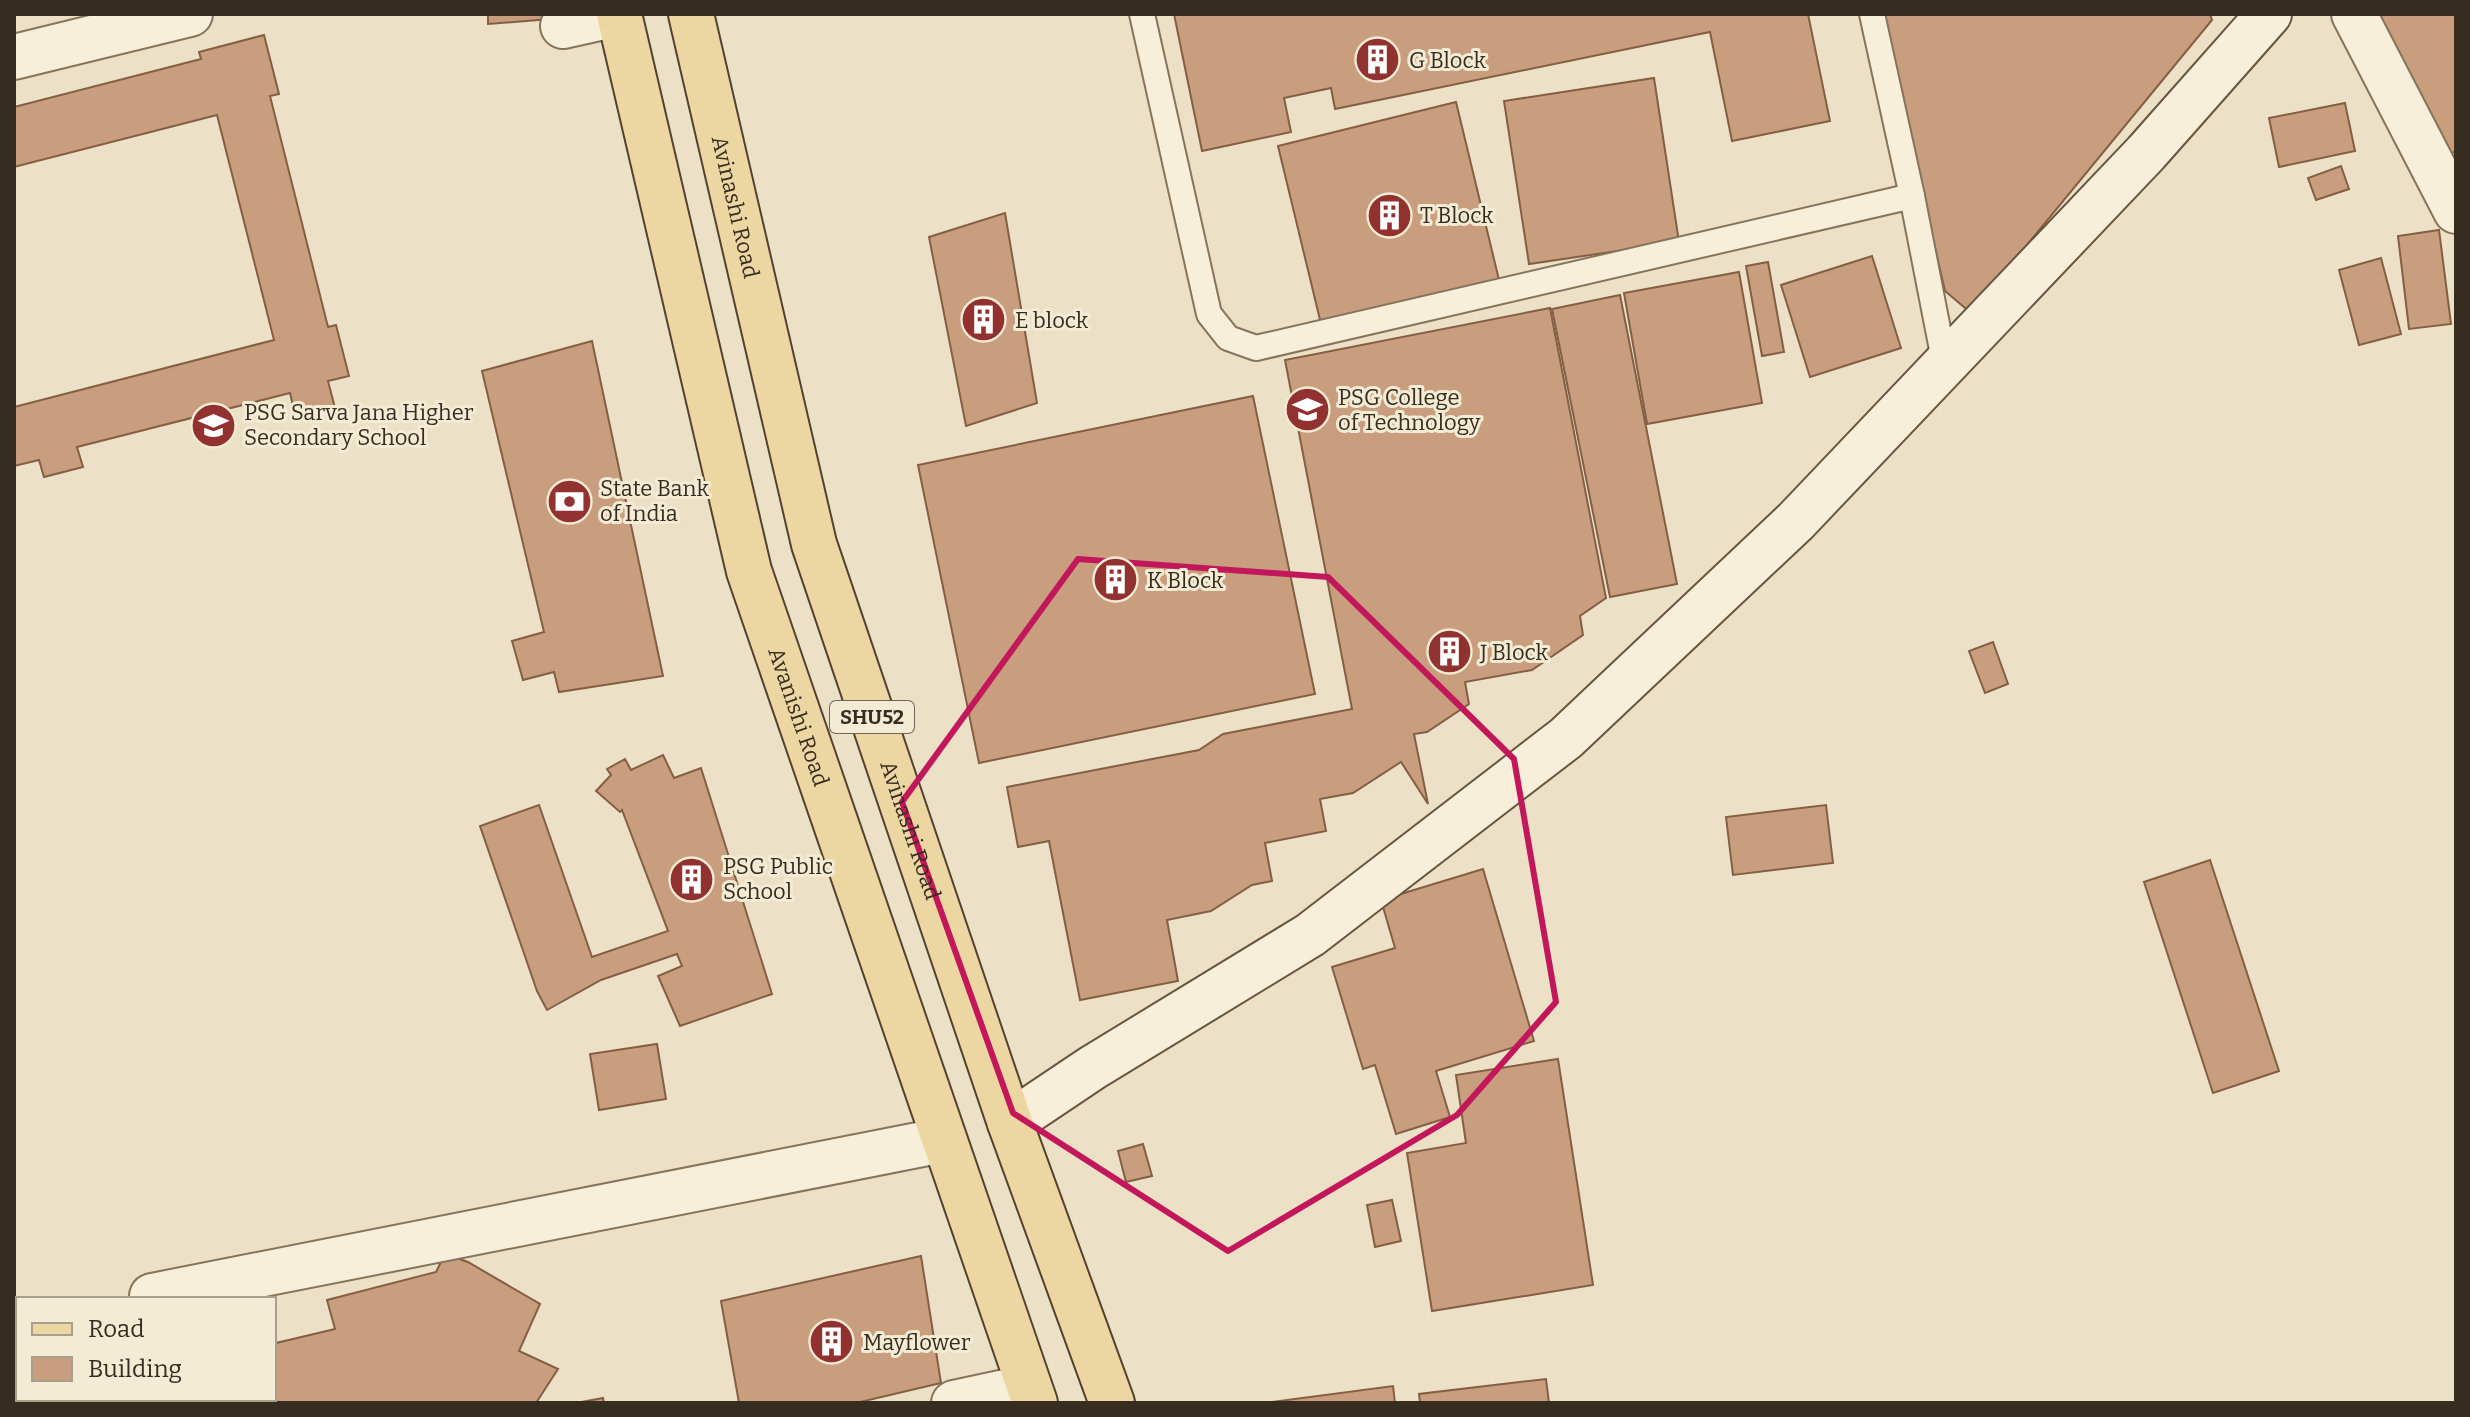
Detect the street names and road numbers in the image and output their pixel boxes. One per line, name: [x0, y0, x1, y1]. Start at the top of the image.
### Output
street label: Avinashi Road: [706, 133, 765, 281]
street label: Avanishi Road: [762, 644, 835, 790]
road number: SHU52: [830, 701, 914, 733]
street label: Avinashi Road: [874, 757, 946, 903]

